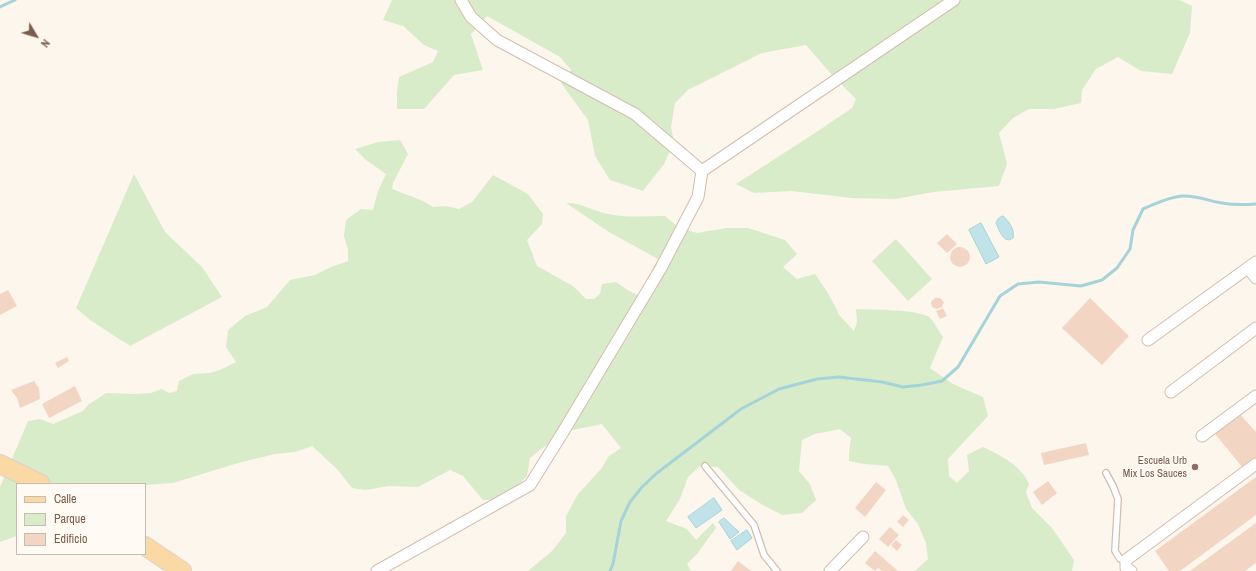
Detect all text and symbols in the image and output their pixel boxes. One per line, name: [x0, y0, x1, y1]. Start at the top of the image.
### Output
north arrow: [16, 16, 56, 56]
text: N: [38, 37, 53, 50]
place label: Escuela Urb Mix Los Sauces: [1123, 454, 1187, 480]
marker: Escuela Urb Mix Los Sauces: [1190, 462, 1200, 472]
legend: [16, 483, 146, 555]
text: Calle: [54, 491, 76, 507]
text: Parque: [54, 511, 86, 527]
text: Edificio: [54, 531, 87, 547]

